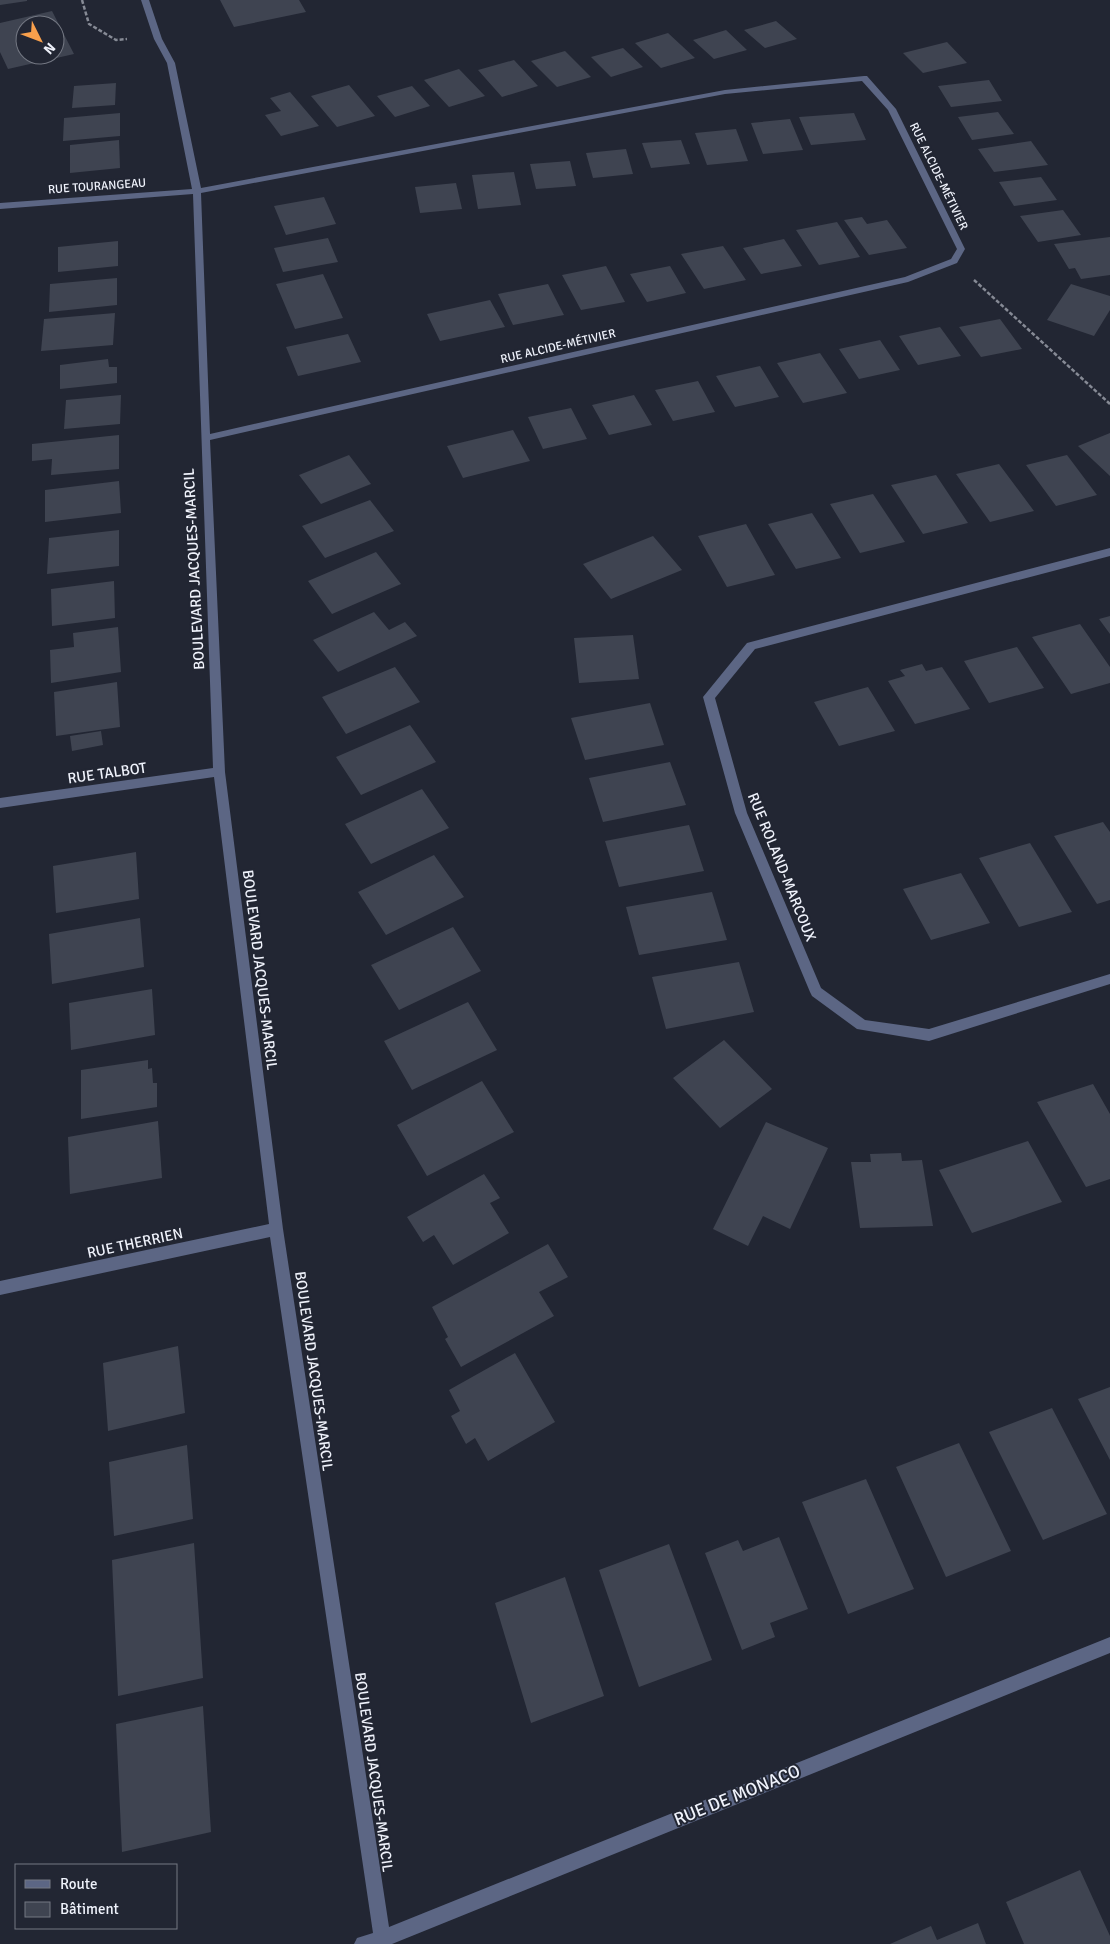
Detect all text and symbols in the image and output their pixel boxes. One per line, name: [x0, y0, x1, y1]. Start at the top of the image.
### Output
north arrow: [15, 15, 65, 65]
text: N: [40, 39, 59, 58]
street label: RUE ALCIDE-MÉTIVIER: [906, 120, 971, 232]
street label: RUE TOURANGEAU: [47, 176, 147, 197]
street label: RUE ALCIDE-MÉTIVIER: [499, 326, 617, 367]
street label: BOULEVARD JACQUES-MARCIL: [180, 468, 208, 670]
street label: RUE TALBOT: [66, 758, 148, 787]
street label: RUE ROLAND-MARCOUX: [744, 790, 820, 944]
street label: BOULEVARD JACQUES-MARCIL: [239, 869, 281, 1071]
street label: RUE THERRIEN: [85, 1224, 185, 1262]
street label: BOULEVARD JACQUES-MARCIL: [291, 1270, 337, 1472]
street label: BOULEVARD JACQUES-MARCIL: [351, 1671, 397, 1873]
street label: RUE DE MONACO: [671, 1760, 803, 1830]
legend: [15, 1864, 178, 1929]
text: Route: [60, 1875, 97, 1893]
text: Bâtiment: [60, 1900, 119, 1918]

